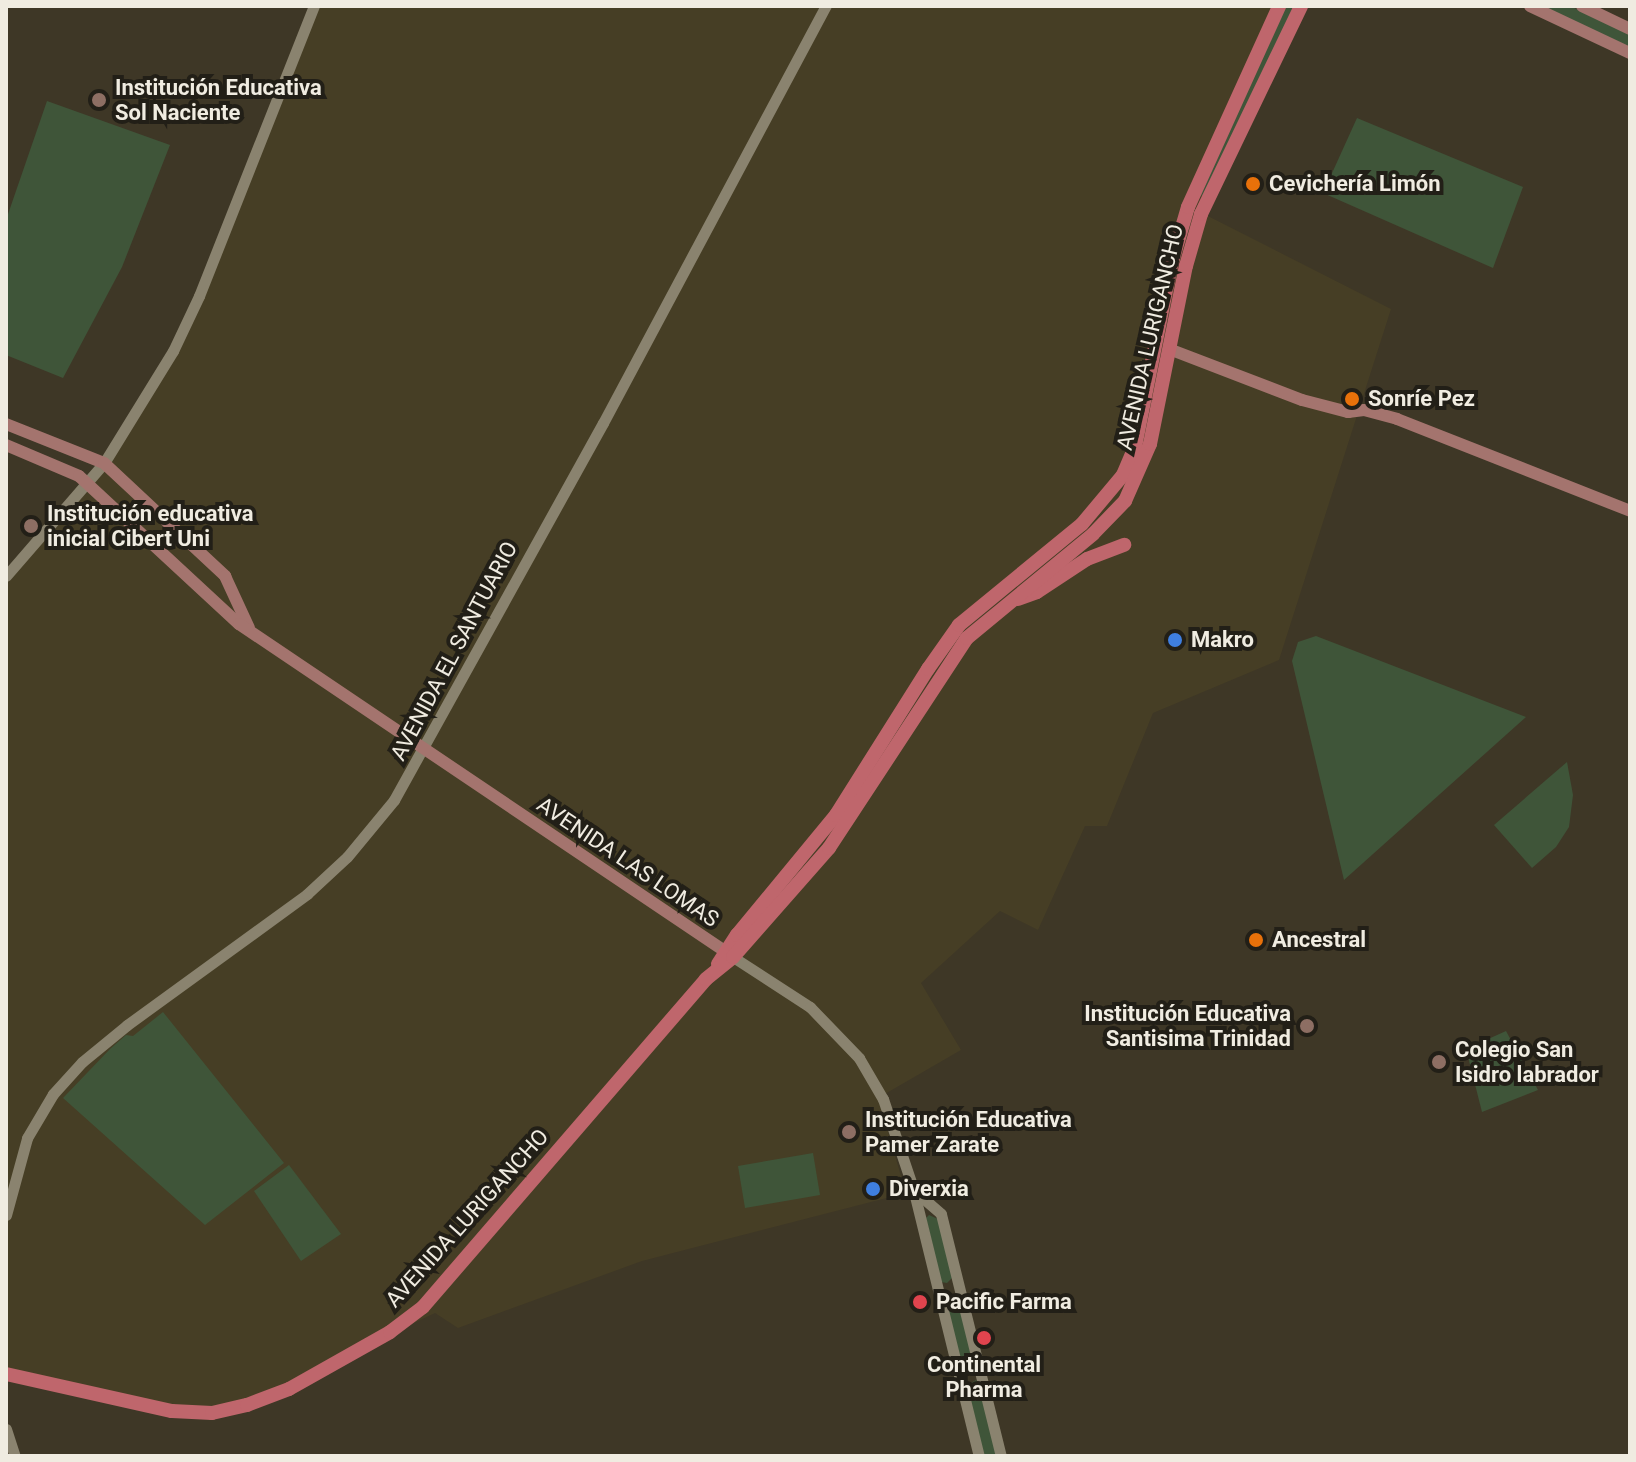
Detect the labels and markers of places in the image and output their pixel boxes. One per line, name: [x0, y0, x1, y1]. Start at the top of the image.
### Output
place label: Institución Educativa Sol Naciente: [115, 74, 322, 126]
marker: Institución Educativa Sol Naciente: [90, 91, 108, 109]
place label: Cevichería Limón: [1269, 171, 1441, 197]
marker: Cevichería Limón: [1244, 175, 1262, 193]
place label: Sonríe Pez: [1368, 386, 1475, 412]
marker: Sonríe Pez: [1343, 390, 1361, 408]
place label: Institución educativa inicial Cibert Uni: [47, 500, 253, 552]
marker: Institución educativa inicial Cibert Uni: [22, 517, 40, 535]
place label: Makro: [1191, 627, 1254, 653]
marker: Makro: [1166, 631, 1184, 649]
place label: Ancestral: [1272, 927, 1366, 953]
marker: Ancestral: [1247, 931, 1265, 949]
place label: Institución Educativa Santisima Trinidad: [1084, 1000, 1291, 1052]
marker: Institución Educativa Santisima Trinidad: [1298, 1017, 1316, 1035]
place label: Colegio San Isidro labrador: [1455, 1036, 1599, 1088]
marker: Colegio San Isidro labrador: [1430, 1053, 1448, 1071]
place label: Institución Educativa Pamer Zarate: [865, 1106, 1072, 1158]
marker: Institución Educativa Pamer Zarate: [840, 1123, 858, 1141]
place label: Diverxia: [889, 1176, 969, 1202]
marker: Diverxia: [864, 1180, 882, 1198]
place label: Pacific Farma: [936, 1289, 1072, 1315]
marker: Pacific Farma: [911, 1293, 929, 1311]
marker: Continental Pharma: [975, 1329, 993, 1347]
place label: Continental Pharma: [927, 1351, 1041, 1402]

